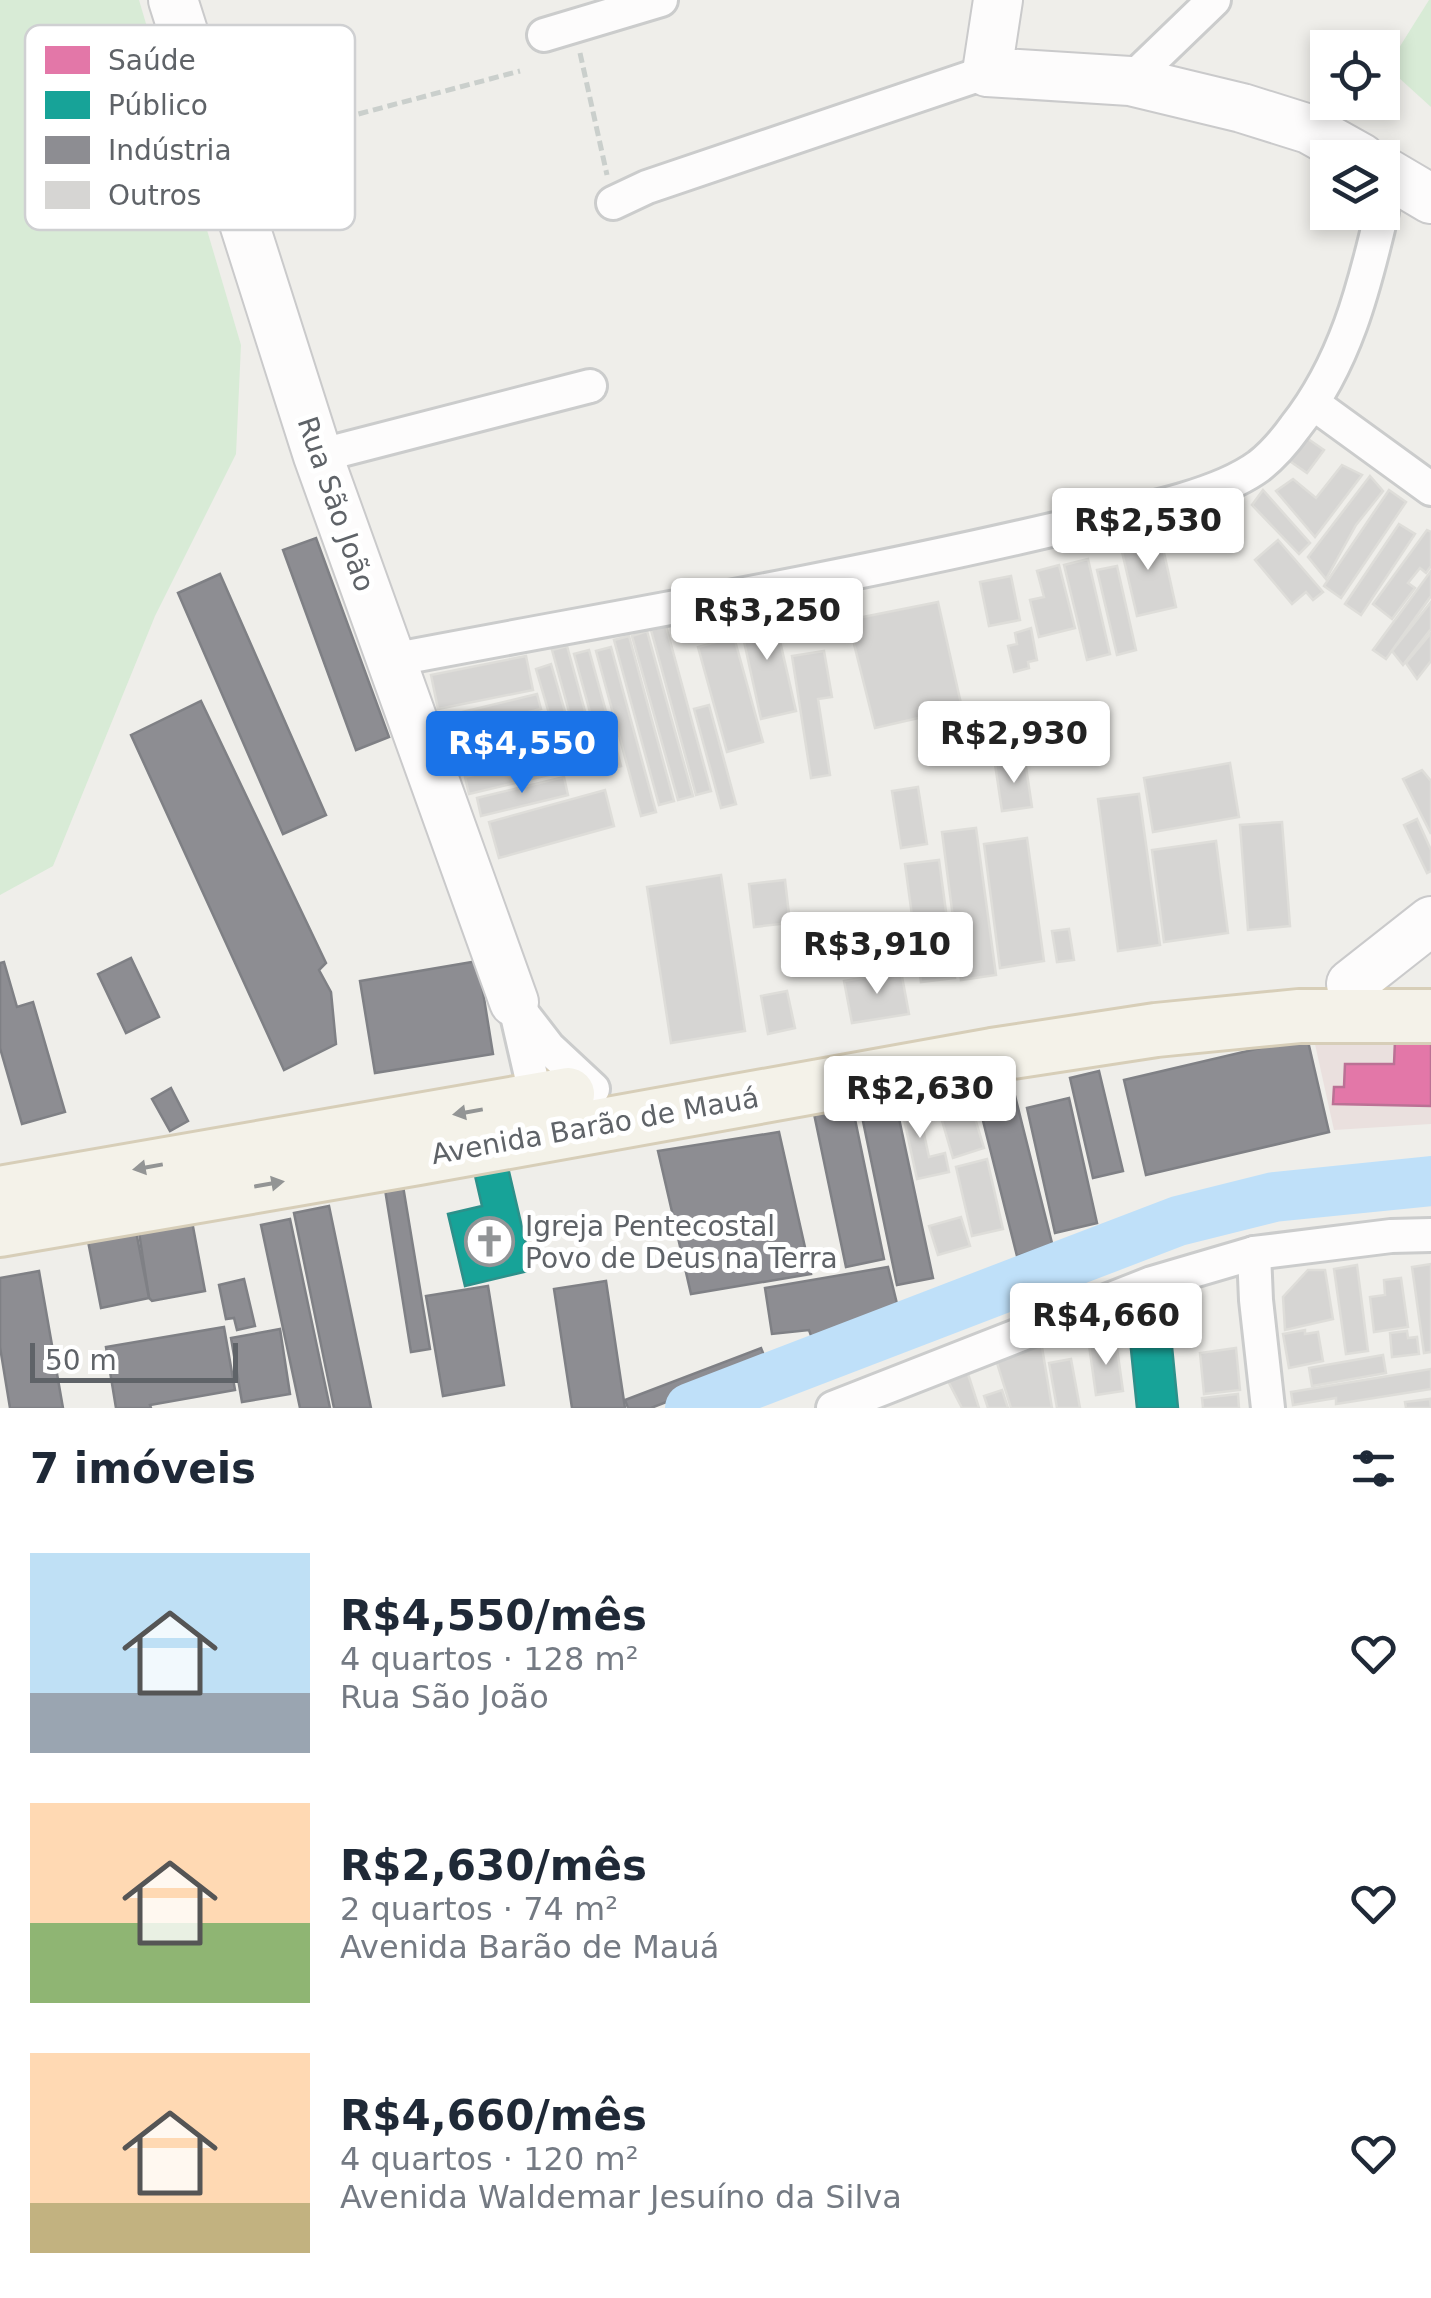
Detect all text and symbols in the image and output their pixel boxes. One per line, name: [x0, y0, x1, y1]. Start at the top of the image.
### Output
legend: [25, 25, 355, 230]
map controls: [1310, 30, 1400, 230]
button: locate: [1310, 30, 1400, 120]
text: Saúde: [108, 44, 196, 77]
text: Público: [108, 89, 208, 122]
text: Indústria: [108, 134, 232, 167]
button: layers: [1310, 140, 1400, 230]
text: Outros: [108, 179, 201, 212]
street label: Rua São João: [291, 412, 381, 596]
pin: R$2,530: [1056, 488, 1240, 573]
text: R$2,530: [1074, 501, 1222, 539]
pin: R$3,250: [675, 578, 859, 663]
text: R$3,250: [693, 591, 841, 629]
pin: R$2,930: [922, 701, 1106, 786]
pin: R$4,550: [430, 711, 614, 796]
text: R$2,930: [940, 714, 1088, 752]
text: R$4,550: [448, 724, 596, 762]
pin: R$3,910: [785, 912, 969, 997]
text: R$3,910: [803, 925, 951, 963]
pin: R$2,630: [828, 1056, 1012, 1141]
text: R$2,630: [846, 1069, 994, 1107]
street label: Avenida Barão de Mauá: [429, 1081, 761, 1171]
one-way arrow: [452, 1105, 484, 1120]
one-way arrow: [132, 1160, 163, 1175]
one-way arrow: [253, 1176, 285, 1191]
place label: Igreja Pentecostal Povo de Deus na Terra: [525, 1210, 838, 1275]
church icon: Igreja Pentecostal Povo de Deus na Terra: [464, 1216, 516, 1268]
pin: R$4,660: [1014, 1283, 1198, 1368]
text: R$4,660: [1032, 1296, 1180, 1334]
scale bar: [30, 1338, 238, 1382]
text: 50 m: [45, 1344, 117, 1377]
icon: filters: [1346, 1441, 1401, 1496]
text: 7 imóveis: [30, 1444, 256, 1493]
text: R$4,550/mês: [340, 1591, 647, 1640]
icon: home: [110, 1593, 230, 1713]
icon: heart: [1346, 1626, 1401, 1681]
text: 4 quartos · 128 m²: [340, 1640, 638, 1678]
text: Rua São João: [340, 1678, 549, 1716]
text: R$2,630/mês: [340, 1841, 647, 1890]
icon: home: [110, 1843, 230, 1963]
icon: heart: [1346, 1876, 1401, 1931]
text: 2 quartos · 74 m²: [340, 1890, 618, 1928]
text: Avenida Barão de Mauá: [340, 1928, 719, 1966]
text: R$4,660/mês: [340, 2091, 647, 2140]
icon: home: [110, 2093, 230, 2213]
icon: heart: [1346, 2126, 1401, 2181]
text: 4 quartos · 120 m²: [340, 2140, 638, 2178]
text: Avenida Waldemar Jesuíno da Silva: [340, 2178, 902, 2216]

